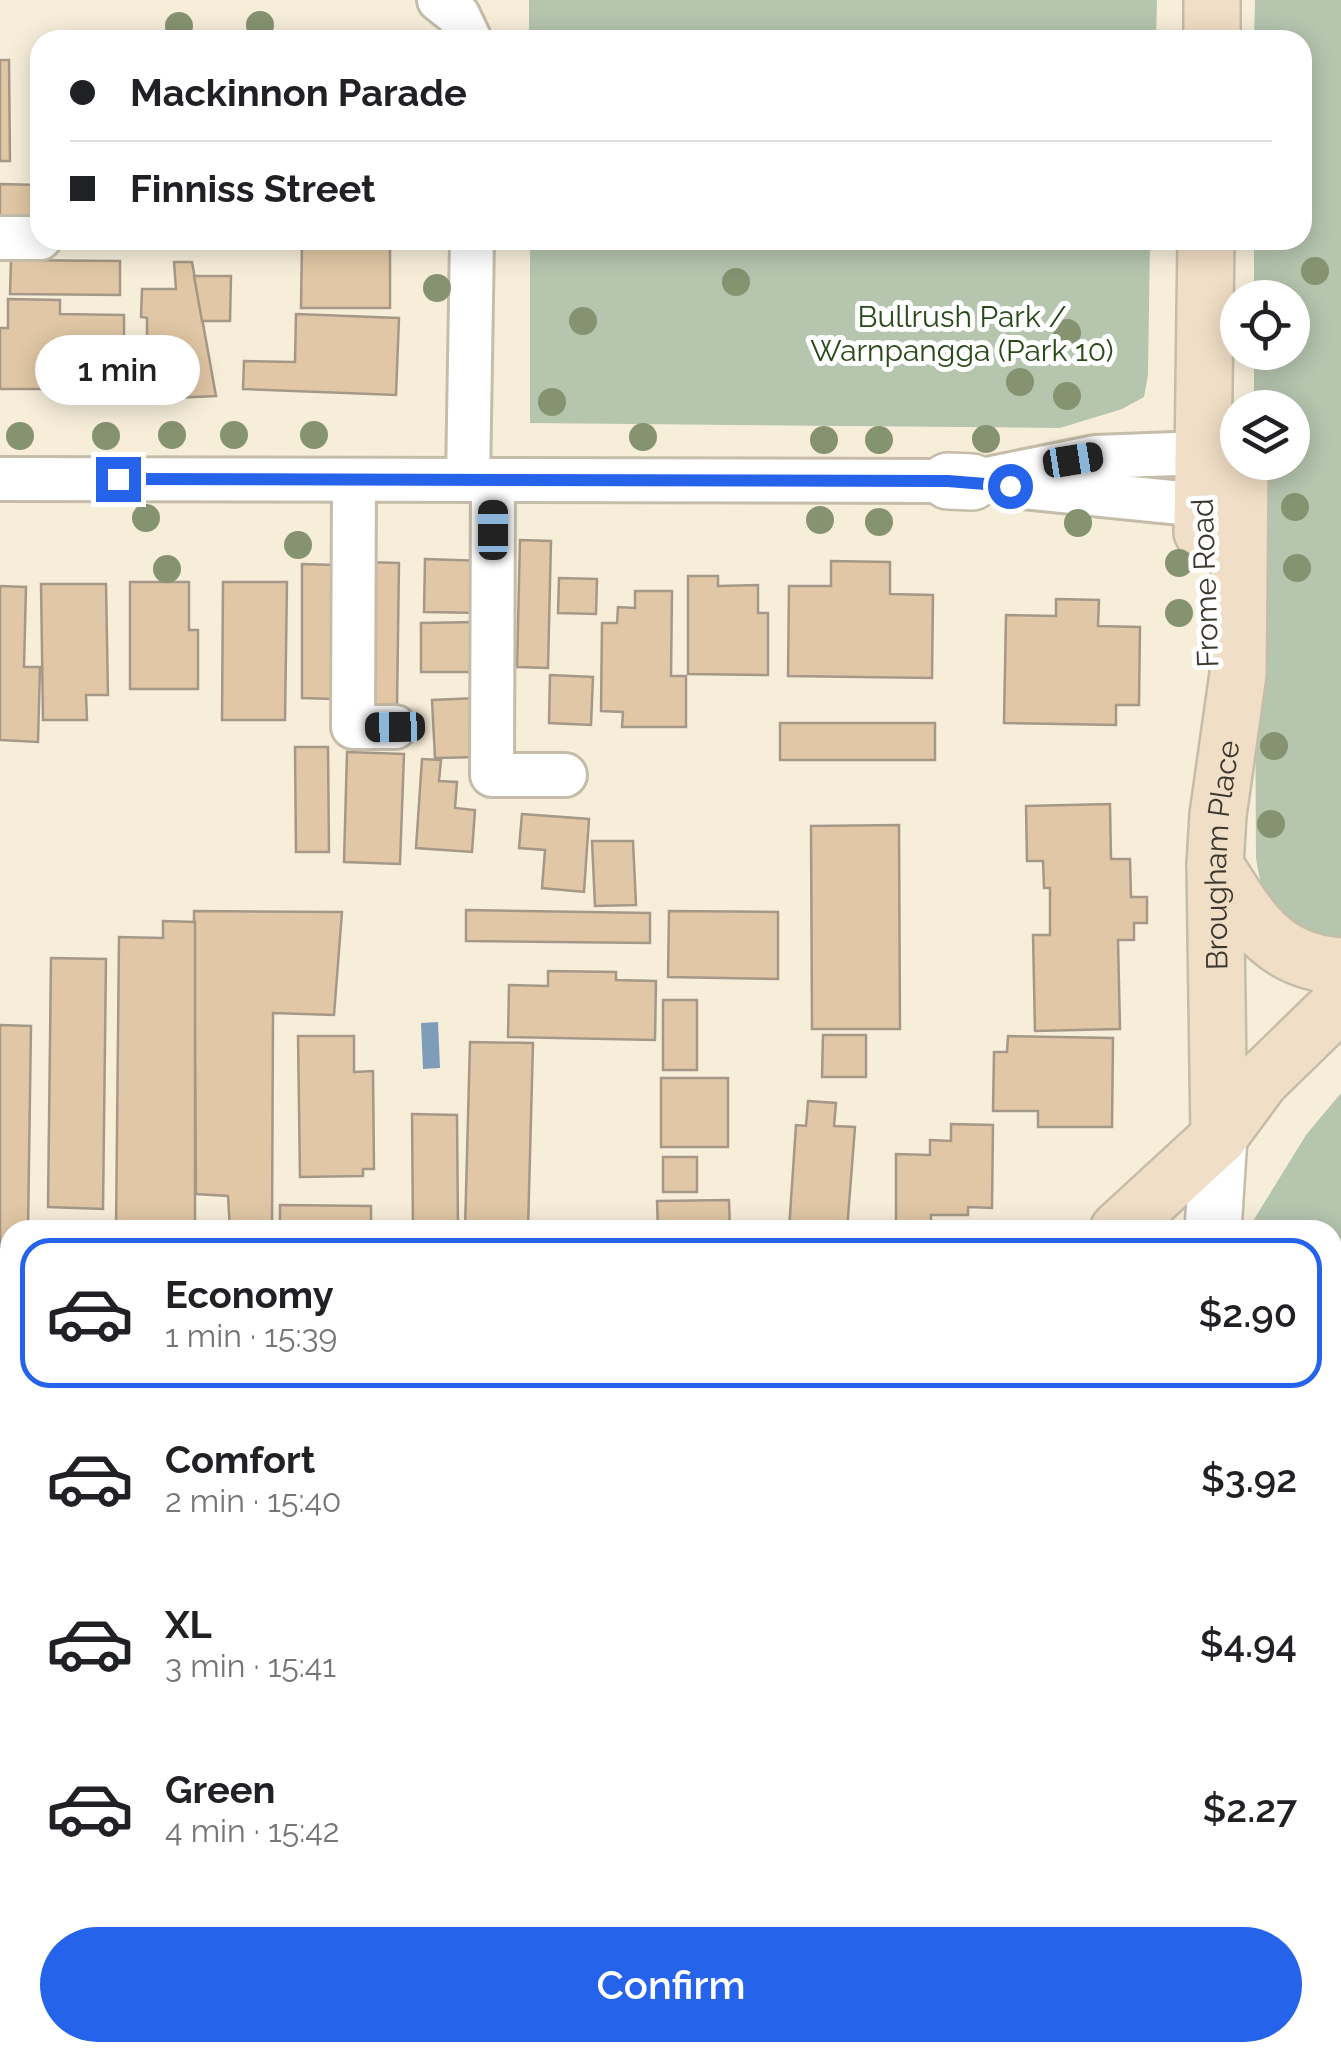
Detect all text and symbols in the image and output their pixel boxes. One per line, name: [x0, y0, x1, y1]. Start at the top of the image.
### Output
text: Mackinnon Parade: [130, 70, 467, 115]
text: Finniss Street: [130, 166, 376, 211]
map controls: [1220, 280, 1310, 480]
button: locate: [1220, 280, 1310, 370]
park label: Bullrush Park / Warnpangga (Park 10): [810, 299, 1114, 368]
callout: 1 min: [36, 334, 200, 404]
text: 1 min: [78, 351, 157, 388]
button: layers: [1220, 390, 1310, 480]
car: [1041, 440, 1105, 480]
route end: [96, 457, 141, 502]
route start: [988, 464, 1033, 509]
street label: Frome Road: [1185, 498, 1225, 668]
car: [478, 500, 508, 560]
car: [365, 711, 425, 743]
street label: Brougham Place: [1197, 738, 1246, 971]
icon: car: [45, 1268, 135, 1358]
text: Economy: [165, 1272, 334, 1317]
text: $2.90: [1198, 1291, 1297, 1336]
text: 1 min · 15:39: [165, 1317, 337, 1354]
icon: car: [45, 1433, 135, 1523]
text: Comfort: [165, 1437, 315, 1482]
text: $3.92: [1201, 1456, 1297, 1501]
text: 2 min · 15:40: [165, 1482, 341, 1519]
icon: car: [45, 1598, 135, 1688]
text: XL: [165, 1602, 212, 1647]
text: $4.94: [1200, 1621, 1297, 1666]
text: 3 min · 15:41: [165, 1647, 336, 1684]
icon: car: [45, 1763, 135, 1853]
text: Green: [165, 1767, 275, 1812]
text: $2.27: [1202, 1786, 1297, 1831]
text: 4 min · 15:42: [165, 1812, 339, 1849]
button: Confirm: [40, 1927, 1302, 2042]

